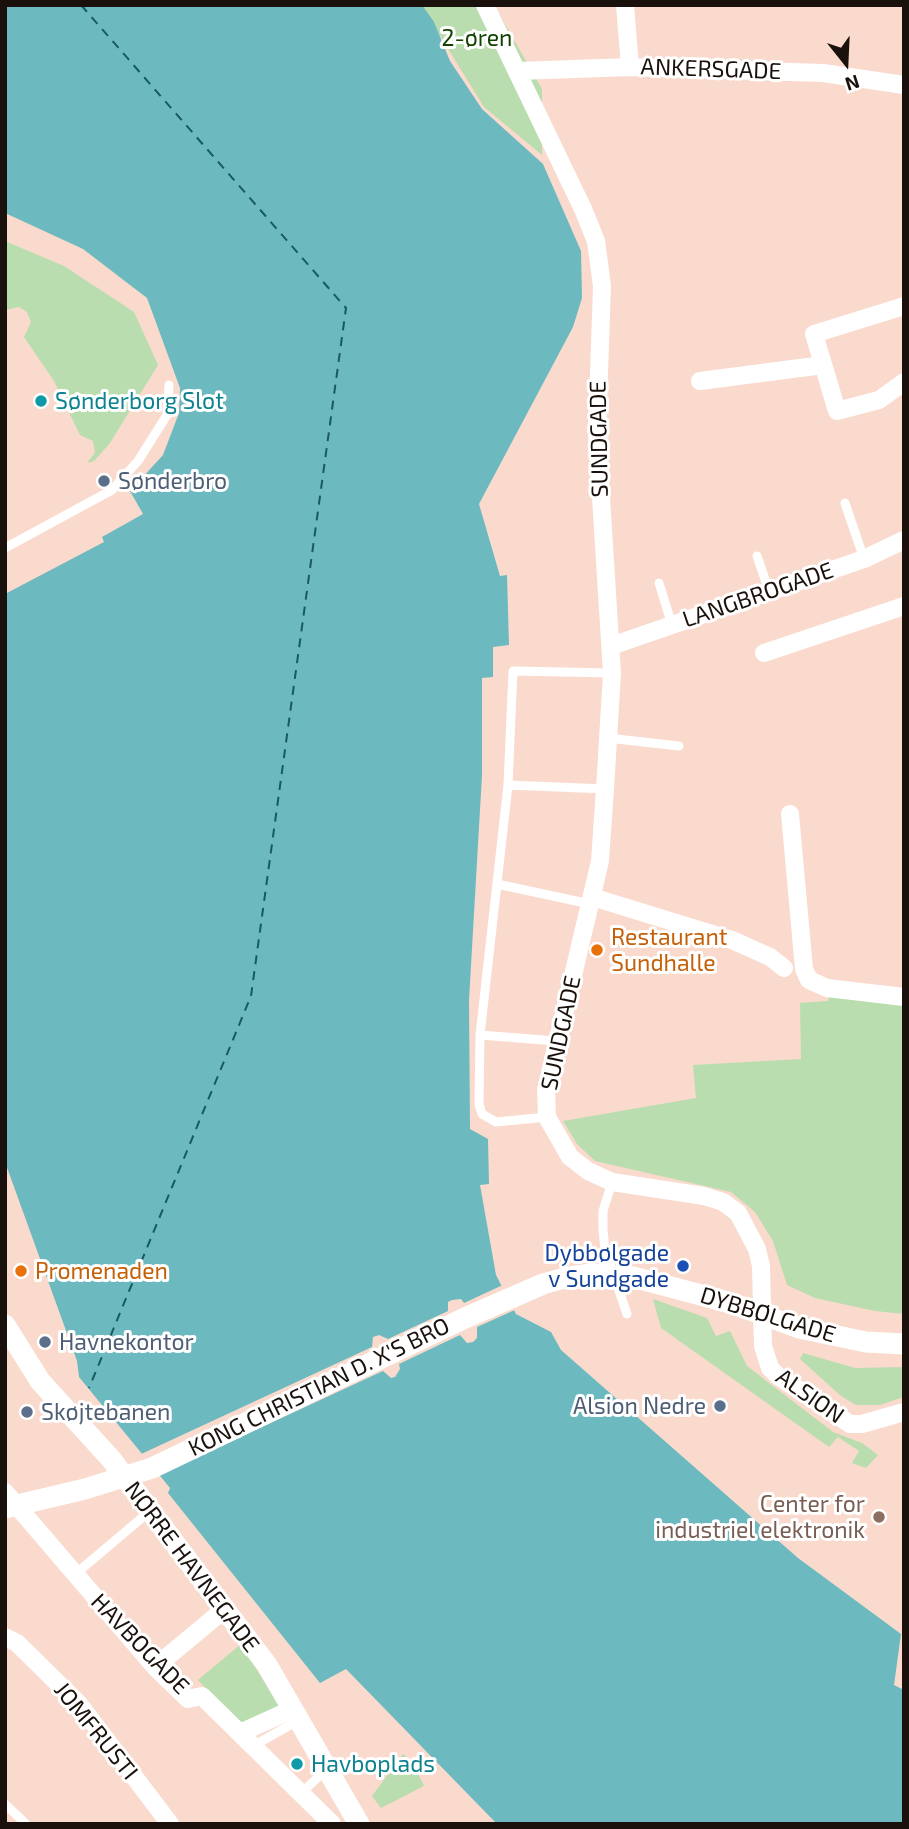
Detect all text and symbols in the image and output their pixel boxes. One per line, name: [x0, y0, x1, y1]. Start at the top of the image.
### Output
park label: 2-øren: [442, 24, 512, 52]
north arrow: [811, 28, 881, 98]
street label: ANKERSGADE: [640, 53, 782, 85]
text: N: [843, 70, 863, 97]
street label: SUNDGADE: [584, 380, 614, 498]
place label: Sønderborg Slot: [55, 387, 224, 415]
marker: Sønderborg Slot: [33, 393, 49, 409]
place label: Sønderbro: [118, 467, 227, 495]
marker: Sønderbro: [96, 473, 112, 489]
street label: LANGBROGADE: [679, 556, 837, 634]
place label: Restaurant Sundhalle: [611, 923, 728, 977]
marker: Restaurant Sundhalle: [589, 942, 605, 958]
street label: SUNDGADE: [535, 973, 587, 1093]
place label: Dybbølgade v Sundgade: [545, 1239, 669, 1293]
place label: Promenaden: [35, 1257, 168, 1285]
marker: Dybbølgade v Sundgade: [675, 1258, 691, 1274]
marker: Promenaden: [13, 1263, 29, 1279]
street label: DYBBØLGADE: [697, 1281, 839, 1349]
street label: KONG CHRISTIAN D. X'S BRO: [184, 1312, 454, 1462]
place label: Havnekontor: [59, 1328, 194, 1356]
marker: Havnekontor: [37, 1334, 53, 1350]
street label: ALSION: [771, 1363, 849, 1429]
place label: Alsion Nedre: [573, 1392, 706, 1420]
place label: Skøjtebanen: [41, 1398, 170, 1426]
marker: Alsion Nedre: [712, 1398, 728, 1414]
marker: Skøjtebanen: [19, 1404, 35, 1420]
street label: NØRRE HAVNEGADE: [119, 1476, 265, 1658]
place label: Center for industriel elektronik: [655, 1490, 865, 1544]
marker: Center for industriel elektronik: [871, 1509, 887, 1525]
street label: HAVBOGADE: [85, 1588, 195, 1700]
street label: JOMFRUSTI: [48, 1677, 144, 1785]
place label: Havboplads: [311, 1750, 435, 1778]
marker: Havboplads: [289, 1756, 305, 1772]

